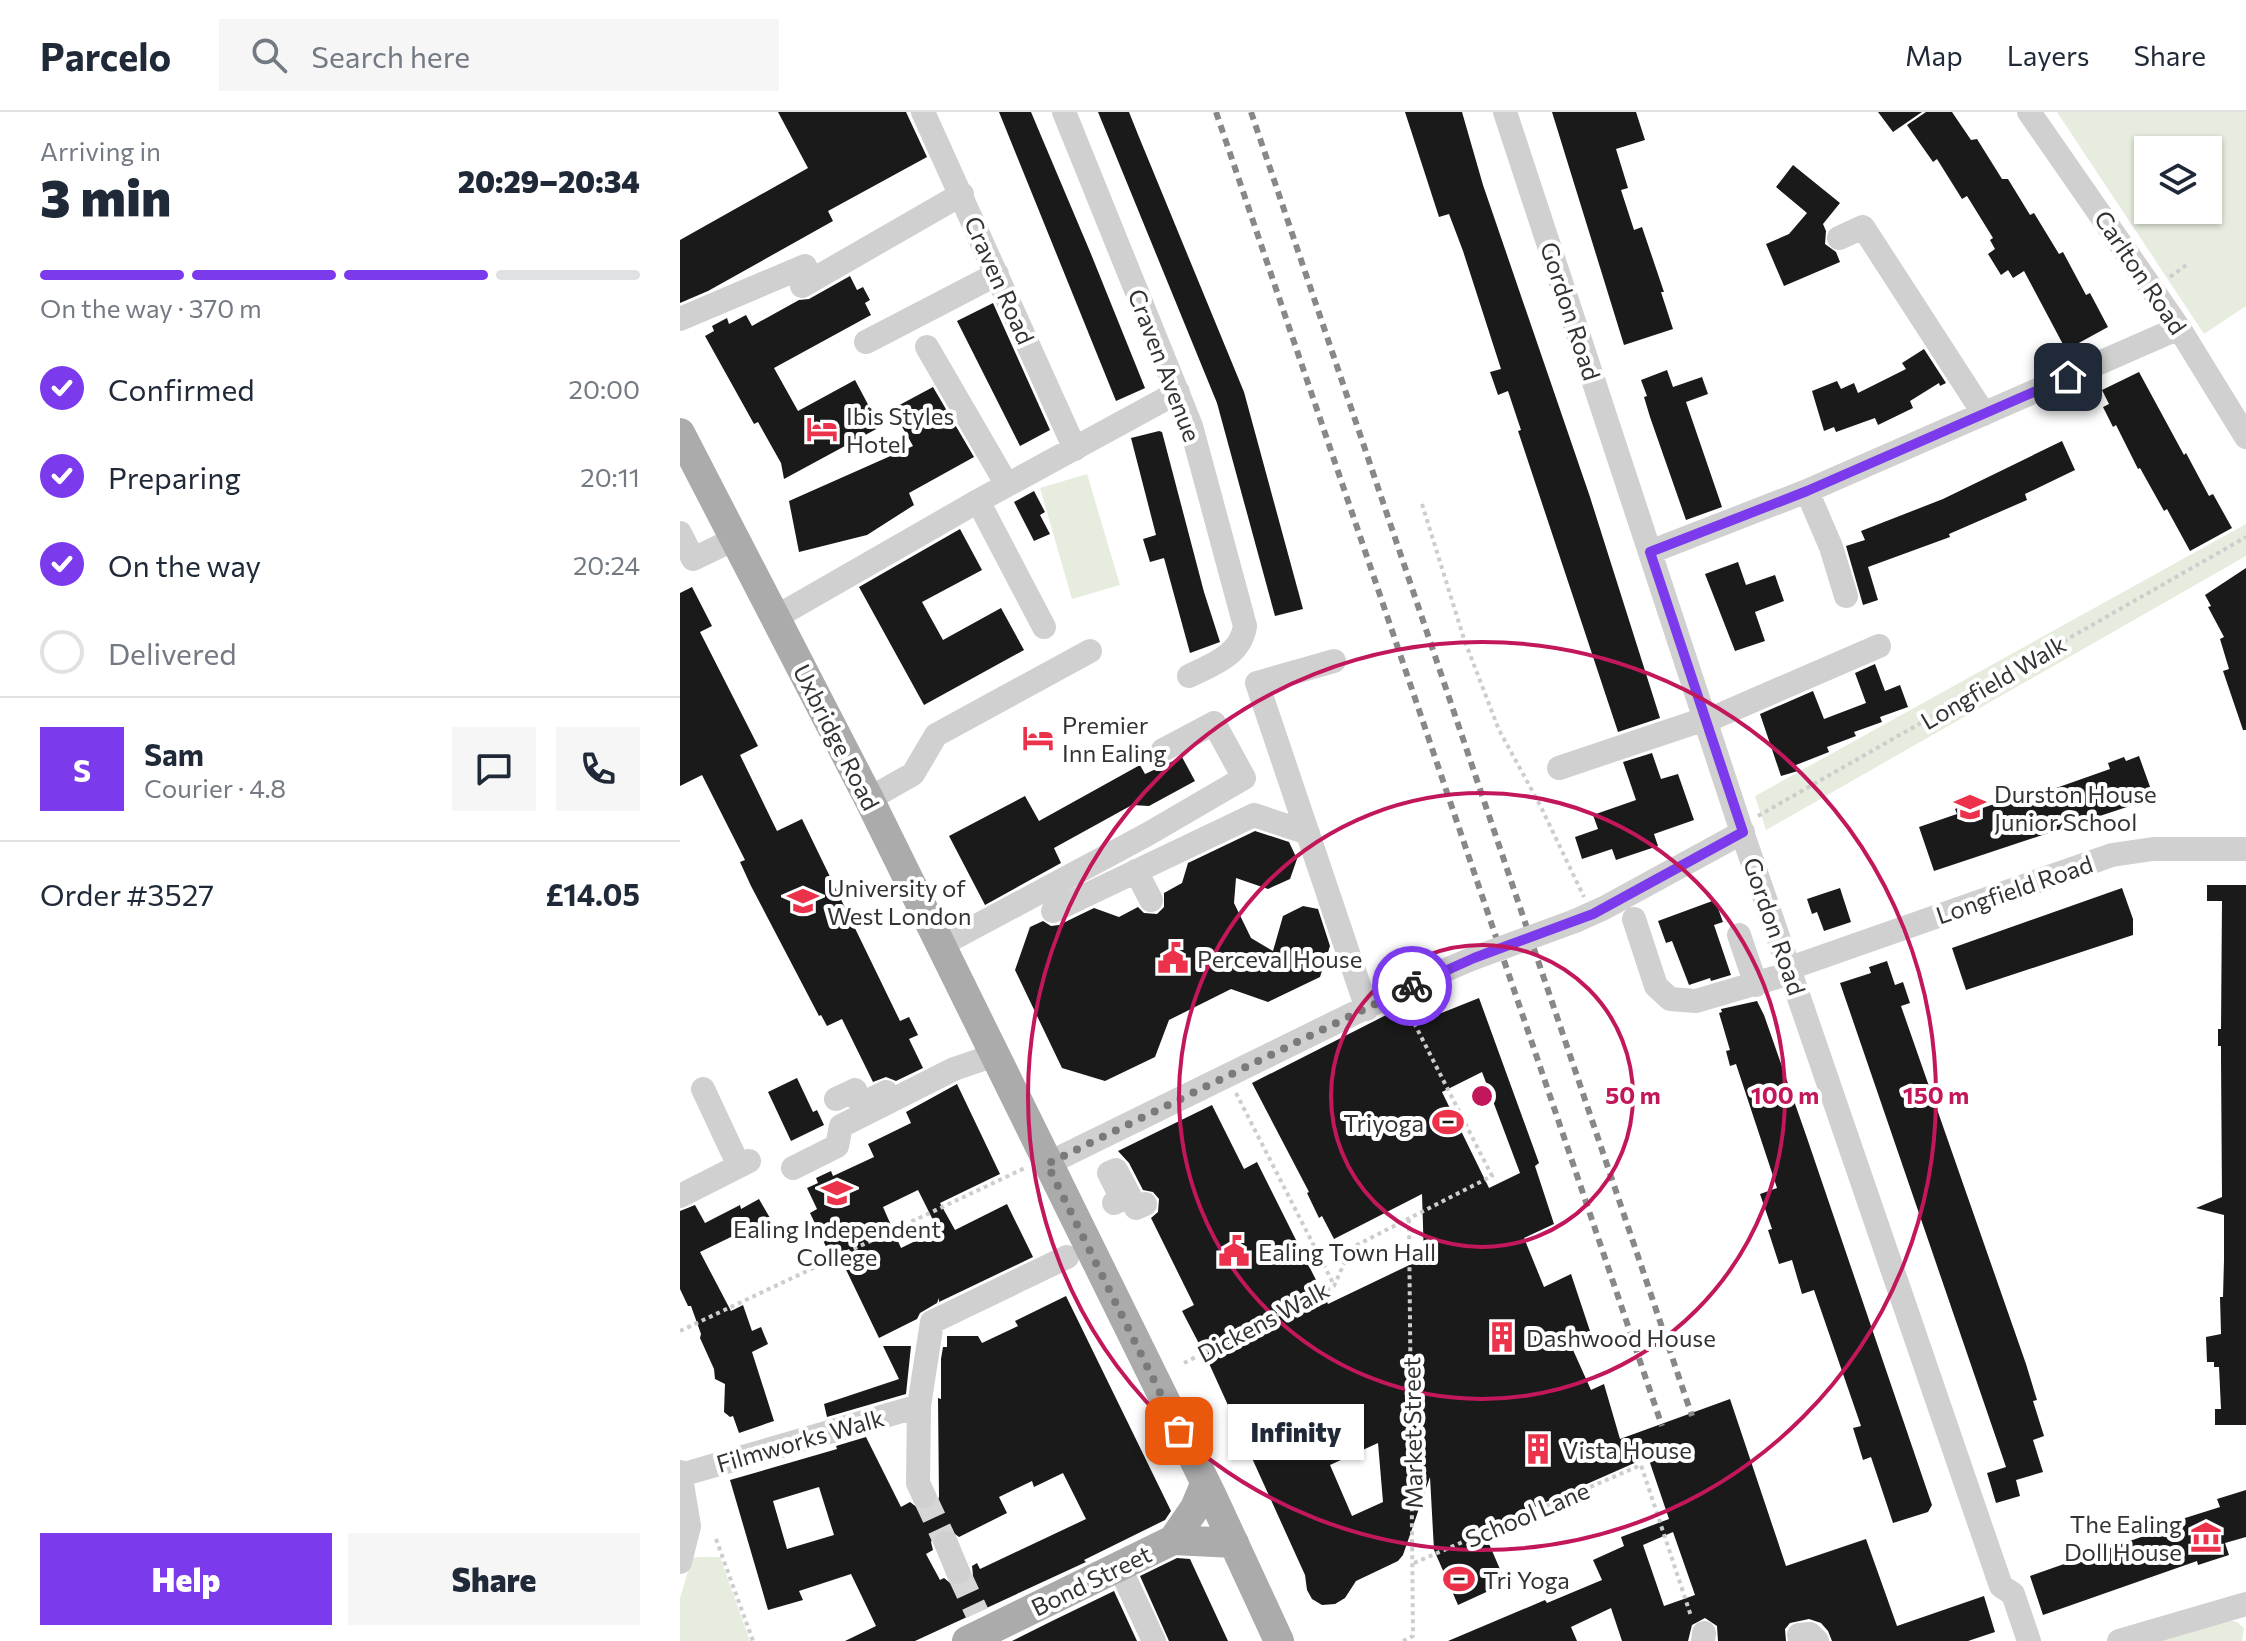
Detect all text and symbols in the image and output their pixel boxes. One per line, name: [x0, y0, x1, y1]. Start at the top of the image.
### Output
search box: [219, 19, 779, 91]
text: Parcelo: [40, 32, 171, 79]
icon: search: [247, 33, 291, 77]
text: Search here: [311, 37, 470, 74]
text: Map: [1905, 38, 1963, 72]
text: Layers: [2007, 38, 2089, 72]
text: Share: [2133, 38, 2206, 72]
text: Arriving in: [40, 135, 161, 166]
map controls: [2134, 136, 2222, 224]
button: layers: [2134, 136, 2222, 224]
text: 20:29–20:34: [458, 162, 640, 199]
text: 3 min: [40, 164, 171, 228]
street label: Carlton Road: [2089, 205, 2193, 339]
street label: Craven Road: [959, 212, 1041, 348]
street label: Gordon Road: [1535, 238, 1607, 384]
street label: Craven Avenue: [1123, 285, 1207, 445]
text: On the way · 370 m: [40, 292, 262, 323]
pin: [2034, 343, 2102, 411]
icon: home: [2046, 355, 2090, 399]
icon: check: [40, 366, 84, 410]
text: Confirmed: [108, 370, 255, 407]
text: 20:00: [569, 373, 640, 404]
place label: Ibis Styles Hotel: [846, 401, 954, 458]
hotel icon: Ibis Styles Hotel: [805, 412, 839, 446]
icon: check: [40, 454, 84, 498]
text: Preparing: [108, 458, 241, 495]
text: 20:11: [580, 461, 640, 492]
icon: check: [40, 542, 84, 586]
text: On the way: [108, 546, 261, 583]
text: 20:24: [573, 549, 640, 580]
street label: Longfield Walk: [1915, 629, 2071, 735]
text: Delivered: [108, 634, 237, 671]
street label: Uxbridge Road: [788, 659, 886, 815]
place label: Premier Inn Ealing: [1062, 710, 1167, 767]
hotel icon: Premier Inn Ealing: [1021, 721, 1055, 755]
button: chat: [452, 727, 536, 811]
button: phone: [556, 727, 640, 811]
text: Sam: [144, 735, 204, 772]
text: S: [73, 751, 91, 788]
text: Courier · 4.8: [144, 772, 286, 803]
place label: Durston House Junior School: [1994, 779, 2157, 836]
school or university icon: Durston House Junior School: [1953, 790, 1987, 824]
street label: Longfield Road: [1932, 849, 2096, 929]
street label: Gordon Road: [1738, 853, 1812, 999]
place label: University of West London: [827, 873, 972, 930]
text: Order #3527: [40, 875, 214, 912]
text: £14.05: [546, 875, 640, 912]
school or university icon: University of West London: [786, 884, 820, 918]
public building icon: Perceval House: [1156, 941, 1190, 975]
place label: Perceval House: [1197, 944, 1362, 973]
courier: [1372, 946, 1452, 1026]
icon: bike: [1390, 964, 1434, 1008]
text: 50 m: [1605, 1080, 1661, 1109]
text: 100 m: [1751, 1080, 1819, 1109]
text: 150 m: [1903, 1080, 1969, 1109]
centre of rings: [1468, 1082, 1496, 1110]
sports icon: Triyoga: [1431, 1105, 1465, 1139]
place label: Triyoga: [1343, 1108, 1424, 1137]
school or university icon: Ealing Independent College: [820, 1176, 854, 1210]
place label: Ealing Independent College: [733, 1214, 941, 1271]
public building icon: Ealing Town Hall: [1217, 1234, 1251, 1268]
place label: Ealing Town Hall: [1258, 1237, 1436, 1266]
street label: Dickens Walk: [1192, 1274, 1334, 1368]
building icon: Dashwood House: [1485, 1320, 1519, 1354]
place label: Dashwood House: [1526, 1323, 1716, 1352]
street label: Market Street: [1396, 1357, 1428, 1509]
pin: [1145, 1397, 1213, 1465]
street label: Filmworks Walk: [713, 1402, 887, 1478]
callout: Infinity: [1227, 1403, 1363, 1459]
icon: bag: [1157, 1409, 1201, 1453]
text: Infinity: [1251, 1416, 1341, 1447]
building icon: Vista House: [1521, 1432, 1555, 1466]
place label: Vista House: [1562, 1435, 1692, 1464]
street label: School Lane: [1461, 1475, 1593, 1553]
place label: The Ealing Doll House: [2064, 1509, 2182, 1566]
museum icon: The Ealing Doll House: [2189, 1520, 2223, 1554]
button: Help: [40, 1533, 332, 1625]
button: Share: [348, 1533, 640, 1625]
street label: Bond Street: [1026, 1538, 1156, 1622]
sports icon: Tri Yoga: [1442, 1562, 1476, 1596]
place label: Tri Yoga: [1483, 1565, 1570, 1594]

